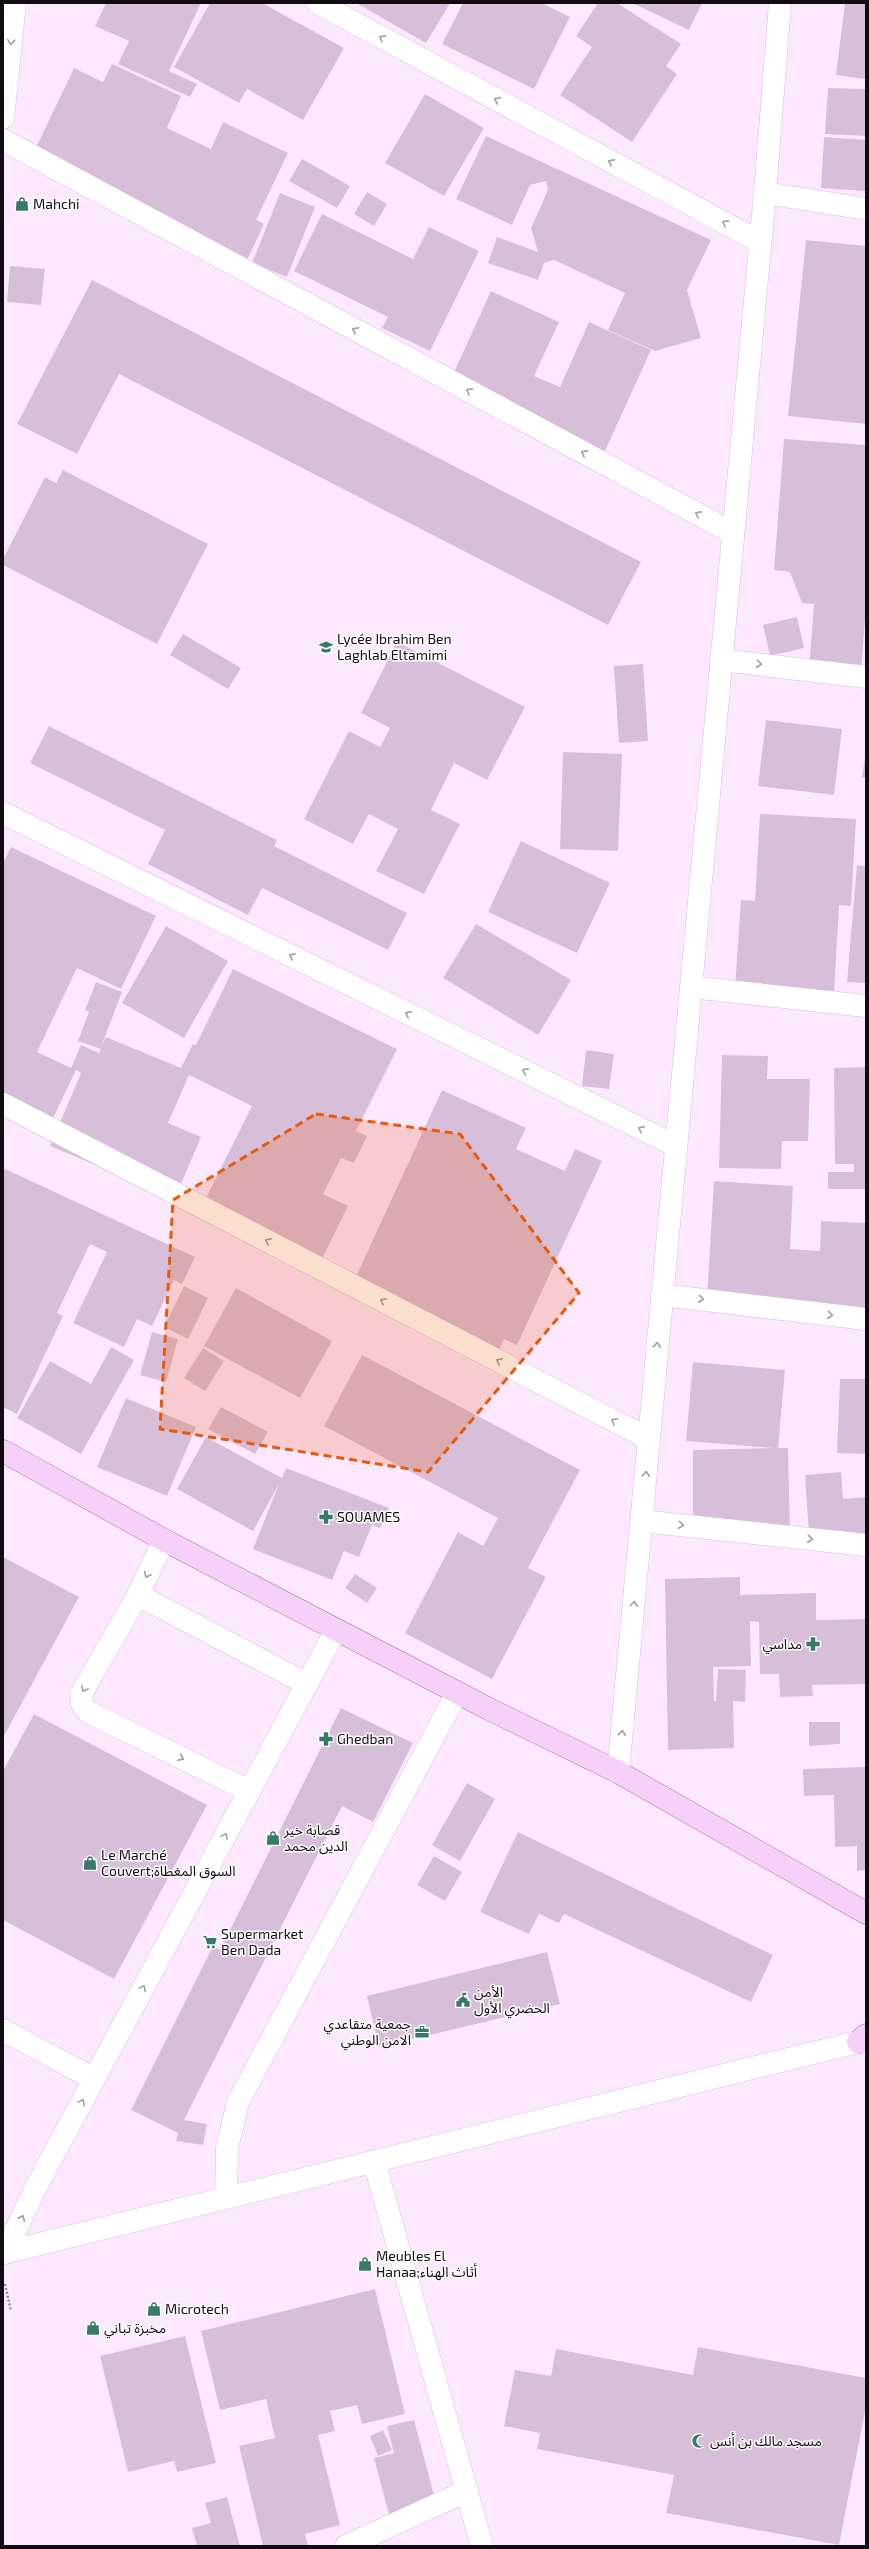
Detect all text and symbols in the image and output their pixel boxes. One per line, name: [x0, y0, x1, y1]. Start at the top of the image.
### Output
one-way arrow: [379, 35, 386, 43]
one-way arrow: [6, 39, 15, 45]
one-way arrow: [493, 97, 501, 104]
one-way arrow: [608, 159, 615, 166]
place label: Mahchi: [33, 195, 80, 212]
shop icon: Mahchi: [14, 196, 30, 212]
one-way arrow: [722, 221, 729, 228]
one-way arrow: [352, 327, 359, 334]
one-way arrow: [466, 388, 474, 396]
one-way arrow: [581, 450, 588, 457]
one-way arrow: [695, 512, 703, 519]
place label: Lycée Ibrahim Ben Laghlab Eltamimi: [337, 630, 452, 663]
school or university icon: Lycée Ibrahim Ben Laghlab Eltamimi: [318, 639, 334, 655]
one-way arrow: [756, 660, 762, 669]
one-way arrow: [288, 953, 296, 961]
one-way arrow: [405, 1011, 412, 1019]
one-way arrow: [521, 1068, 529, 1076]
one-way arrow: [638, 1126, 646, 1134]
one-way arrow: [265, 1238, 272, 1246]
one-way arrow: [698, 1294, 704, 1303]
one-way arrow: [380, 1298, 388, 1306]
one-way arrow: [827, 1310, 833, 1319]
one-way arrow: [653, 1342, 662, 1348]
one-way arrow: [496, 1358, 503, 1366]
one-way arrow: [611, 1418, 618, 1426]
one-way arrow: [641, 1471, 650, 1477]
place label: SOUAMES: [337, 1508, 400, 1525]
pharmacy icon: SOUAMES: [318, 1509, 334, 1525]
one-way arrow: [677, 1521, 684, 1530]
one-way arrow: [807, 1534, 813, 1543]
one-way arrow: [144, 1571, 152, 1579]
one-way arrow: [629, 1601, 638, 1607]
place label: مداسي: [763, 1635, 802, 1655]
pharmacy icon: مداسي: [805, 1636, 821, 1652]
one-way arrow: [82, 1685, 89, 1692]
place label: Ghedban: [337, 1730, 393, 1747]
one-way arrow: [617, 1730, 626, 1736]
pharmacy icon: Ghedban: [318, 1731, 334, 1747]
one-way arrow: [177, 1753, 185, 1761]
place label: قصابة خير الدين محمد: [283, 1821, 348, 1855]
shop icon: قصابة خير الدين محمد: [265, 1830, 281, 1846]
one-way arrow: [220, 1833, 227, 1841]
place label: Le Marché Couvert;السوق المغطاة: [101, 1846, 236, 1880]
shop icon: Le Marché Couvert;السوق المغطاة: [82, 1855, 98, 1871]
place label: Supermarket Ben Dada: [221, 1925, 303, 1958]
supermarket icon: Supermarket Ben Dada: [202, 1934, 218, 1950]
place label: الأمن الحضري الأول: [474, 1983, 550, 2019]
one-way arrow: [139, 1985, 146, 1992]
public building icon: الأمن الحضري الأول: [455, 1992, 471, 2008]
place label: جمعية متقاعدي الامن الوطني: [324, 2015, 411, 2051]
office icon: جمعية متقاعدي الامن الوطني: [414, 2024, 430, 2040]
one-way arrow: [77, 2099, 84, 2107]
one-way arrow: [17, 2214, 25, 2222]
place label: Meubles El Hanaa;أثاث الهناء: [376, 2247, 478, 2281]
shop icon: Meubles El Hanaa;أثاث الهناء: [357, 2256, 373, 2272]
place label: Microtech: [165, 2300, 229, 2317]
shop icon: Microtech: [146, 2301, 162, 2317]
place label: مخبزة تباني: [104, 2319, 166, 2339]
shop icon: مخبزة تباني: [85, 2320, 101, 2336]
place label: مسجد مالك بن أنس: [710, 2432, 822, 2450]
mosque icon: مسجد مالك بن أنس: [691, 2433, 707, 2449]

